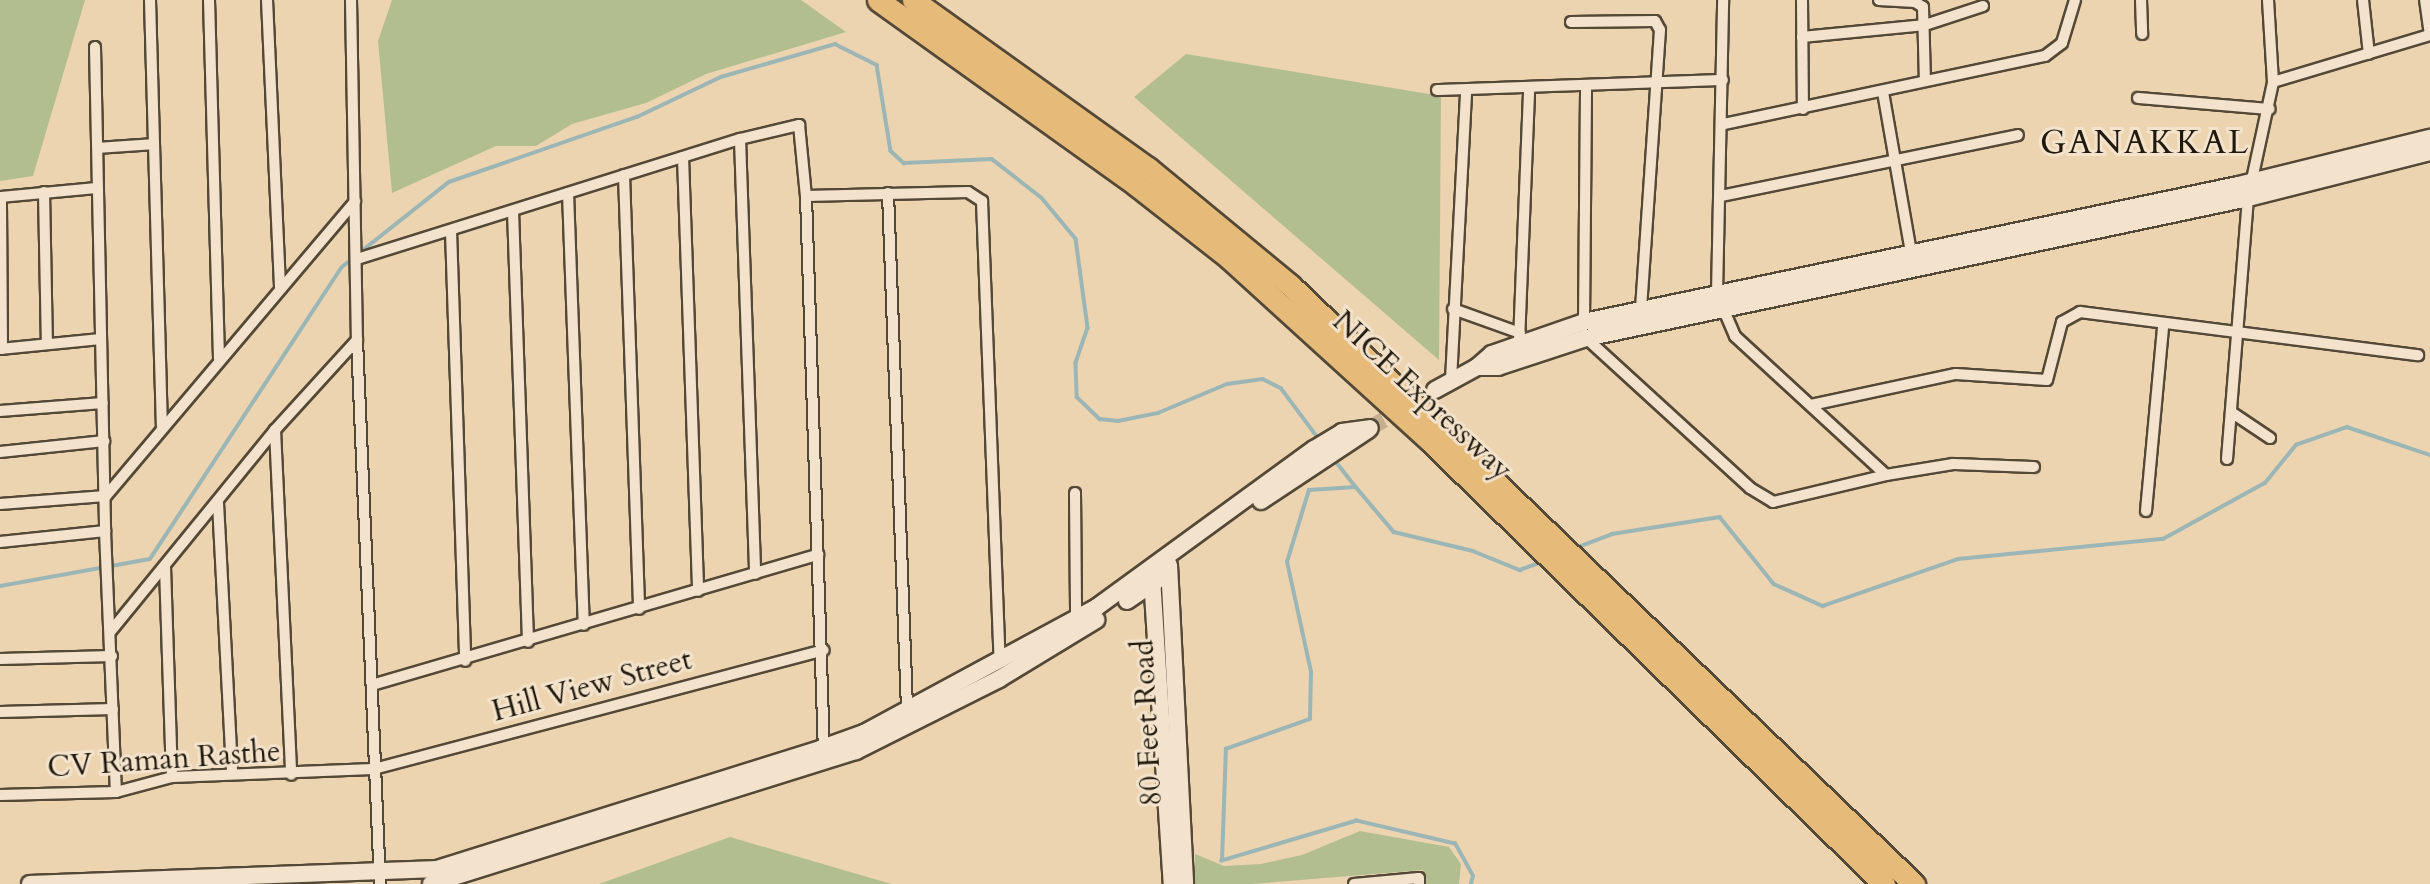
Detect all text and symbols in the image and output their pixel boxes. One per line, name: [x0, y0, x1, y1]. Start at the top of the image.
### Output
district label: GANAKKAL: [2041, 123, 2249, 163]
street label: NICE Expressway: [1325, 304, 1519, 488]
street label: 80 Feet Road: [1126, 639, 1170, 807]
street label: Hill View Street: [488, 642, 696, 730]
street label: CV Raman Rasthe: [46, 734, 282, 786]

